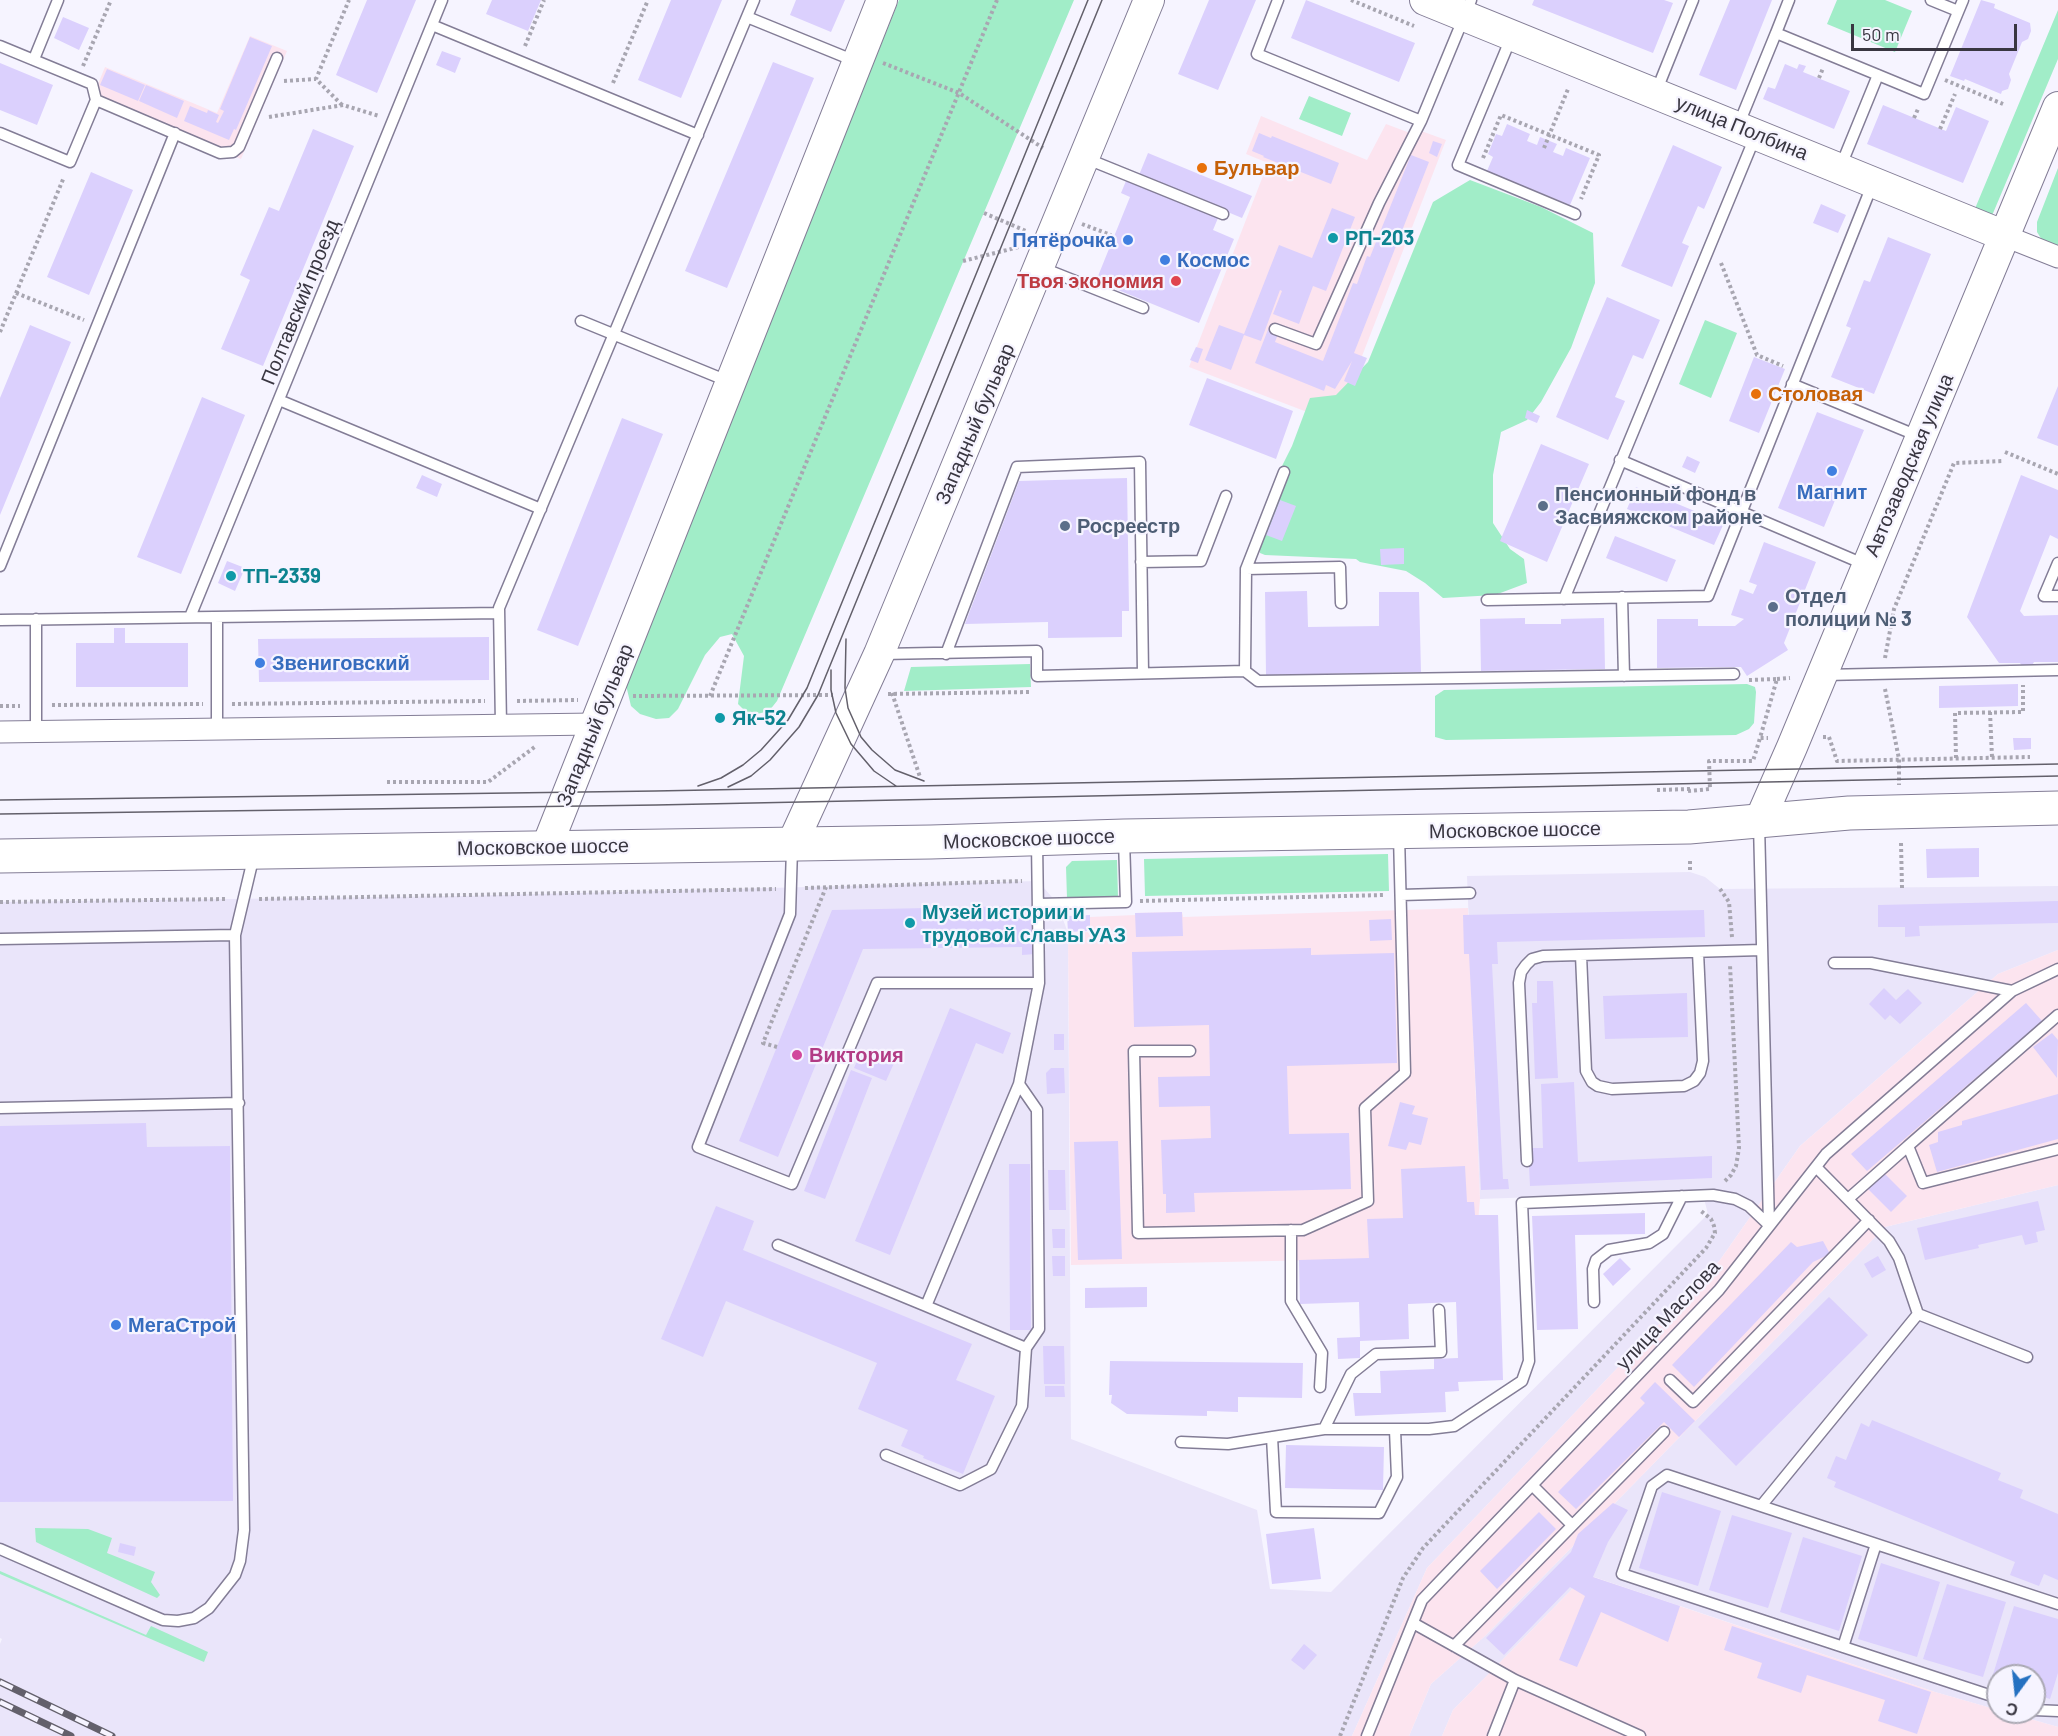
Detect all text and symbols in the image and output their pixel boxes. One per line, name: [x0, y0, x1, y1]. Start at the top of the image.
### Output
scale bar: [1854, 12, 2020, 50]
text: 50 m: [1862, 23, 1900, 45]
street label: улица Полбина: [1672, 91, 1812, 165]
place label: Бульвар: [1214, 156, 1299, 180]
marker: Бульвар: [1195, 161, 1209, 175]
street label: Полтавский проезд: [256, 216, 344, 388]
place label: РП-203: [1345, 226, 1414, 250]
place label: Пятёрочка: [1012, 228, 1116, 252]
marker: РП-203: [1326, 231, 1340, 245]
marker: Пятёрочка: [1121, 233, 1135, 247]
place label: Космос: [1177, 248, 1250, 272]
marker: Космос: [1158, 253, 1172, 267]
place label: Твоя экономия: [1017, 269, 1164, 293]
marker: Твоя экономия: [1169, 274, 1183, 288]
street label: Западный бульвар: [930, 340, 1020, 508]
street label: Автозаводская улица: [1860, 370, 1958, 560]
place label: Столовая: [1768, 382, 1863, 406]
marker: Столовая: [1749, 387, 1763, 401]
marker: Магнит: [1825, 464, 1839, 478]
place label: Магнит: [1797, 480, 1867, 504]
place label: Пенсионный фонд в Засвияжском районе: [1555, 482, 1763, 529]
marker: Пенсионный фонд в Засвияжском районе: [1536, 499, 1550, 513]
place label: Росреестр: [1077, 514, 1180, 538]
marker: Росреестр: [1058, 519, 1072, 533]
place label: ТП-2339: [243, 564, 321, 588]
marker: ТП-2339: [224, 569, 238, 583]
place label: Отдел полиции № 3: [1785, 584, 1912, 631]
marker: Отдел полиции № 3: [1766, 600, 1780, 614]
street label: Западный бульвар: [552, 640, 638, 810]
place label: Звениговский: [272, 651, 410, 675]
marker: Звениговский: [253, 656, 267, 670]
place label: Як-52: [732, 706, 787, 730]
marker: Як-52: [713, 711, 727, 725]
street label: Московское шоссе: [1429, 817, 1601, 843]
street label: Московское шоссе: [943, 824, 1115, 854]
street label: Московское шоссе: [457, 834, 629, 860]
place label: Музей истории и трудовой славы УАЗ: [922, 900, 1126, 947]
marker: Музей истории и трудовой славы УАЗ: [903, 916, 917, 930]
place label: Виктория: [809, 1043, 904, 1067]
marker: Виктория: [790, 1048, 804, 1062]
street label: улица Маслова: [1611, 1255, 1725, 1375]
place label: МегаСтрой: [128, 1313, 236, 1337]
marker: МегаСтрой: [109, 1318, 123, 1332]
north arrow: [1986, 1664, 2046, 1724]
text: С: [2004, 1699, 2020, 1721]

